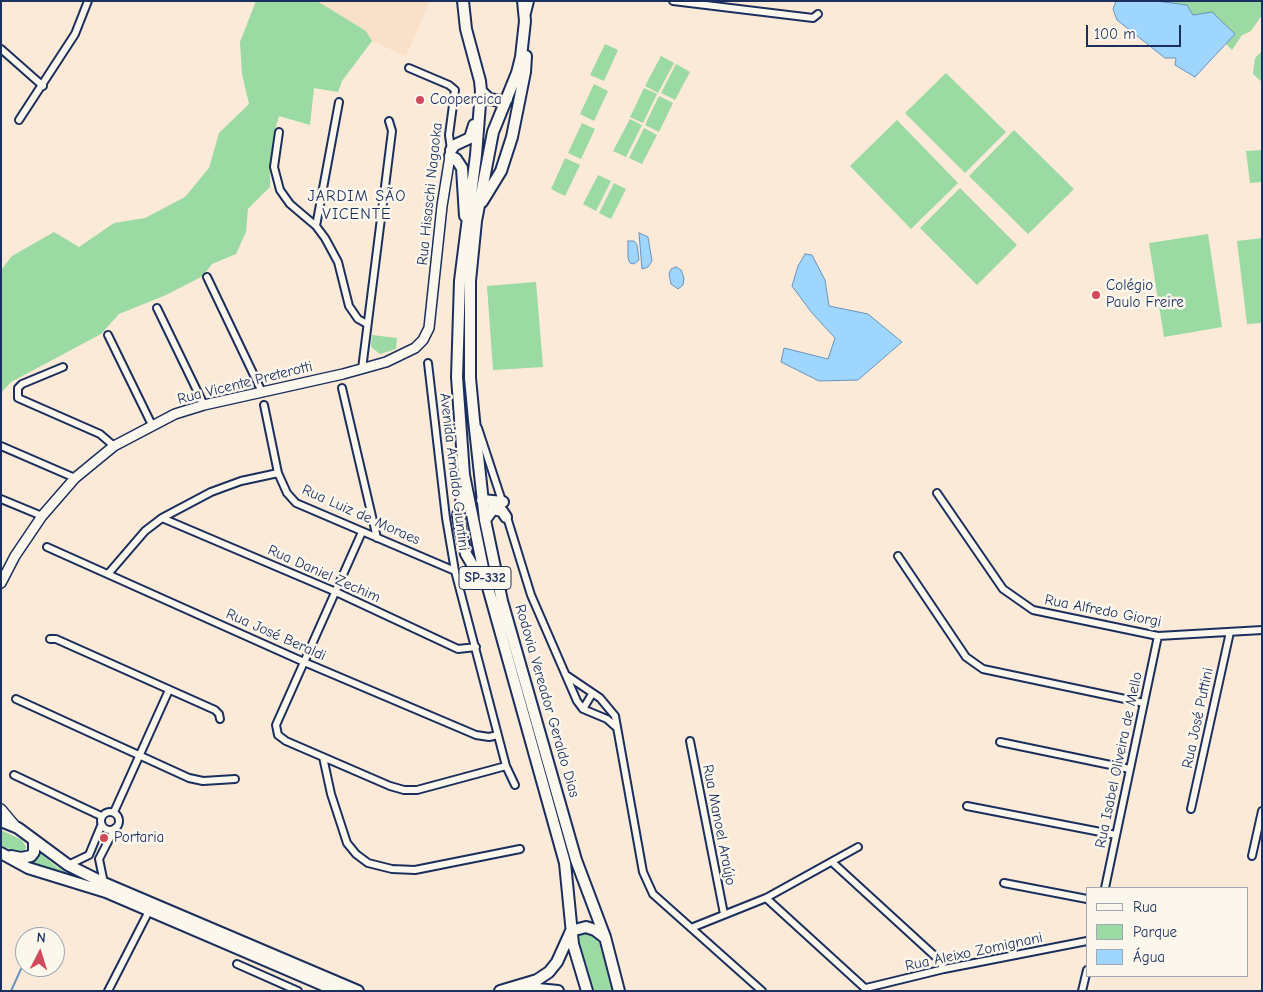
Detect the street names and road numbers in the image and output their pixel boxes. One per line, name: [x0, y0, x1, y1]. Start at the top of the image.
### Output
street label: Rua Hisaschi Nagaoka: [414, 122, 446, 266]
street label: Rua Vicente Preterotti: [176, 357, 314, 409]
street label: Avenida Arnaldo Giuntini: [435, 392, 473, 552]
street label: Rua Luiz de Moraes: [299, 481, 423, 549]
street label: Rua Daniel Zechim: [265, 541, 383, 607]
road number: SP-332: [459, 566, 511, 590]
street label: Rua Alfredo Giorgi: [1043, 591, 1163, 631]
street label: Rodovia Vereador Geraldo Dias: [511, 602, 583, 800]
street label: Rua José Beraldi: [223, 605, 329, 665]
street label: Rua José Puttini: [1179, 666, 1217, 770]
street label: Rua Isabel Oliveira de Mello: [1092, 670, 1146, 850]
street label: Rua Manoel Araújo: [698, 763, 740, 887]
street label: Rua Aleixo Zomignani: [904, 929, 1044, 975]

